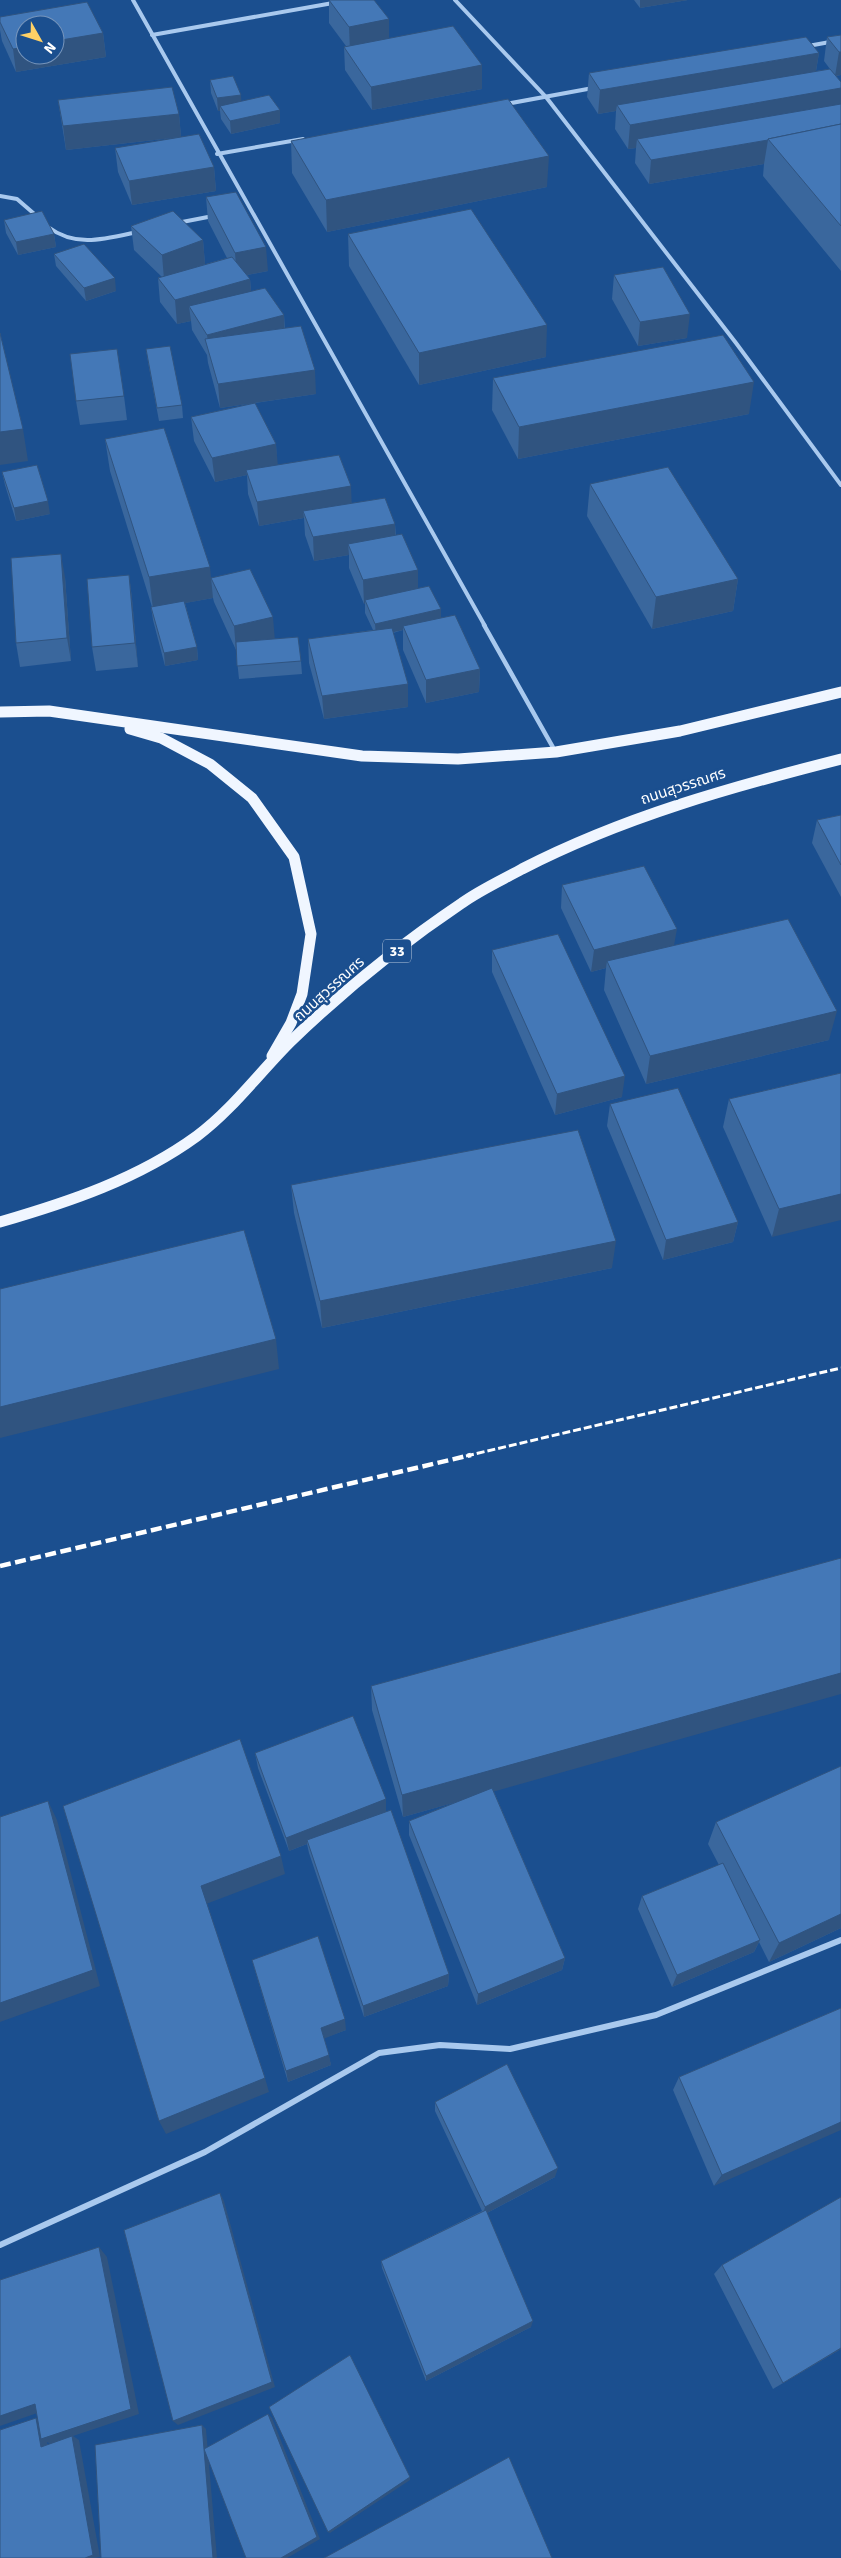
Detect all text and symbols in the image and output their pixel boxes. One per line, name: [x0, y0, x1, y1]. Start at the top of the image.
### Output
north arrow: [15, 15, 65, 65]
text: N: [40, 39, 59, 57]
street label: ถนนสุวรรณศร: [638, 764, 728, 808]
road number: 33: [383, 939, 411, 962]
street label: ถนนสุวรรณศร: [290, 953, 368, 1025]

